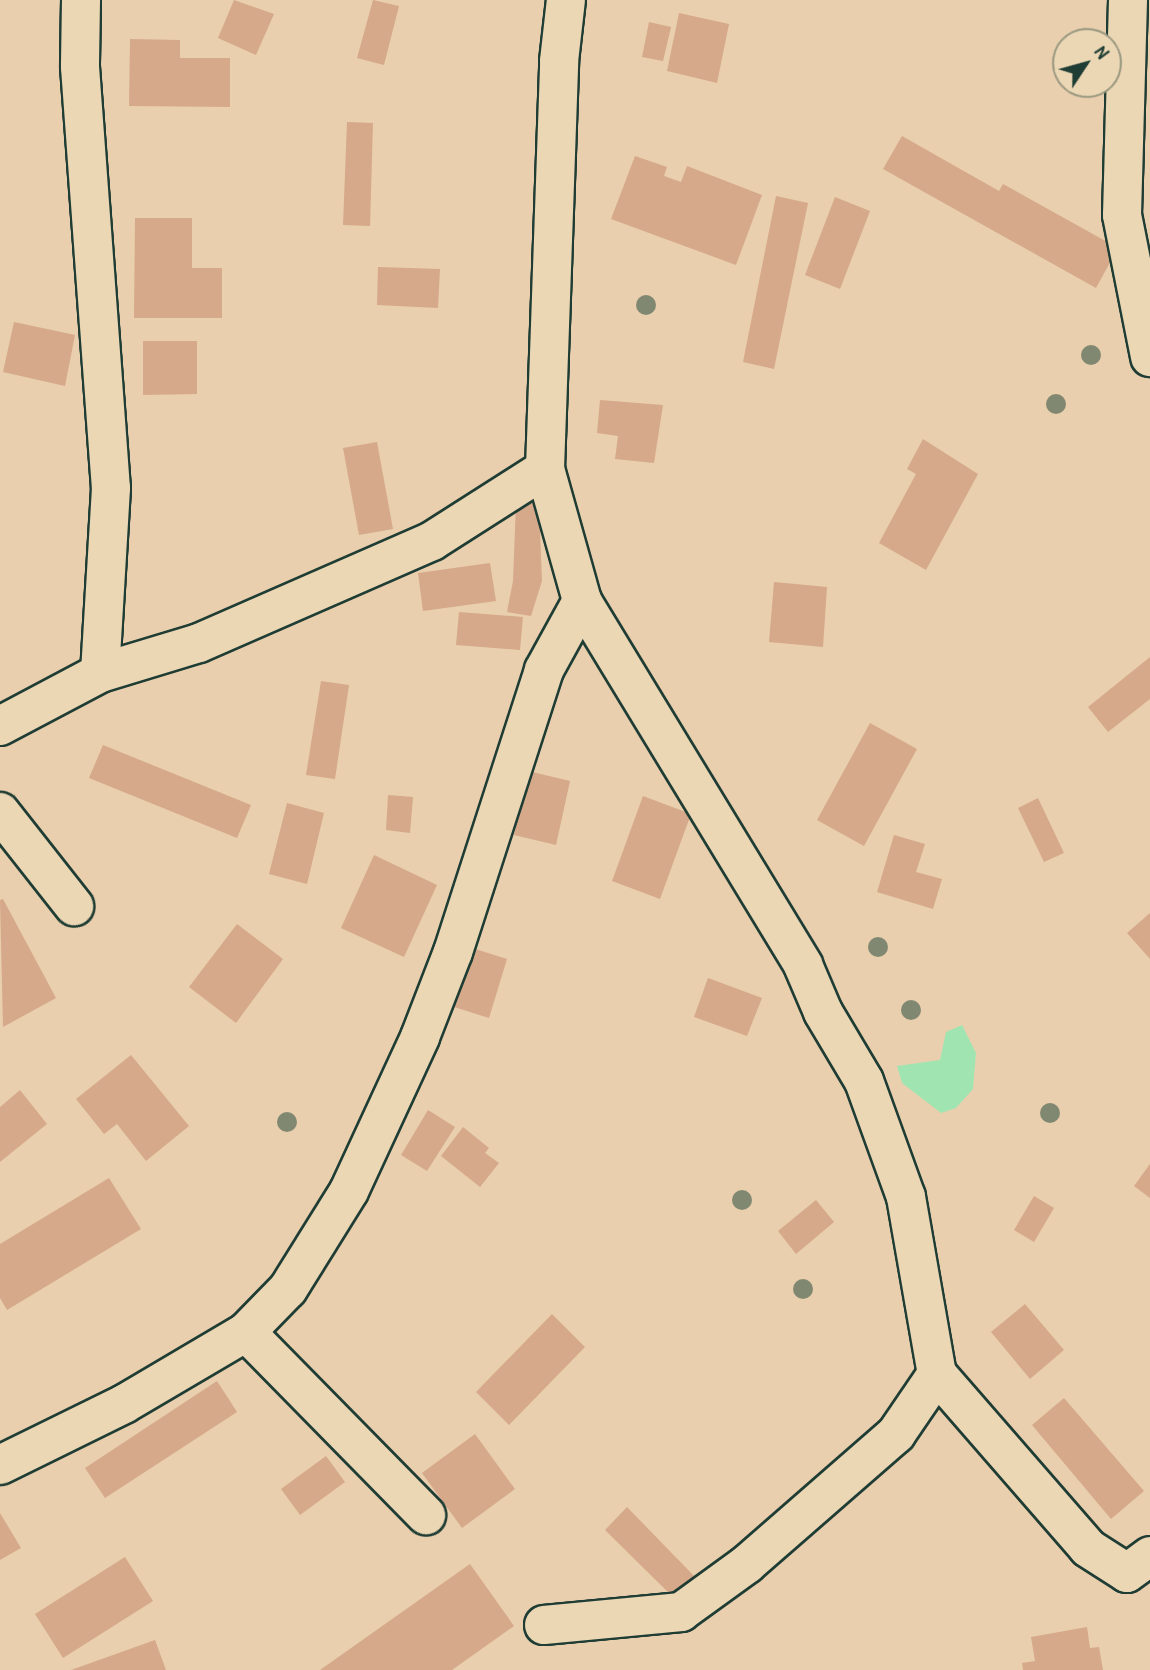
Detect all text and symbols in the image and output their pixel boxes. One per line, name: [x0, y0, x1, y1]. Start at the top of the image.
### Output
north arrow: [1052, 28, 1122, 98]
text: N: [1089, 40, 1116, 64]

